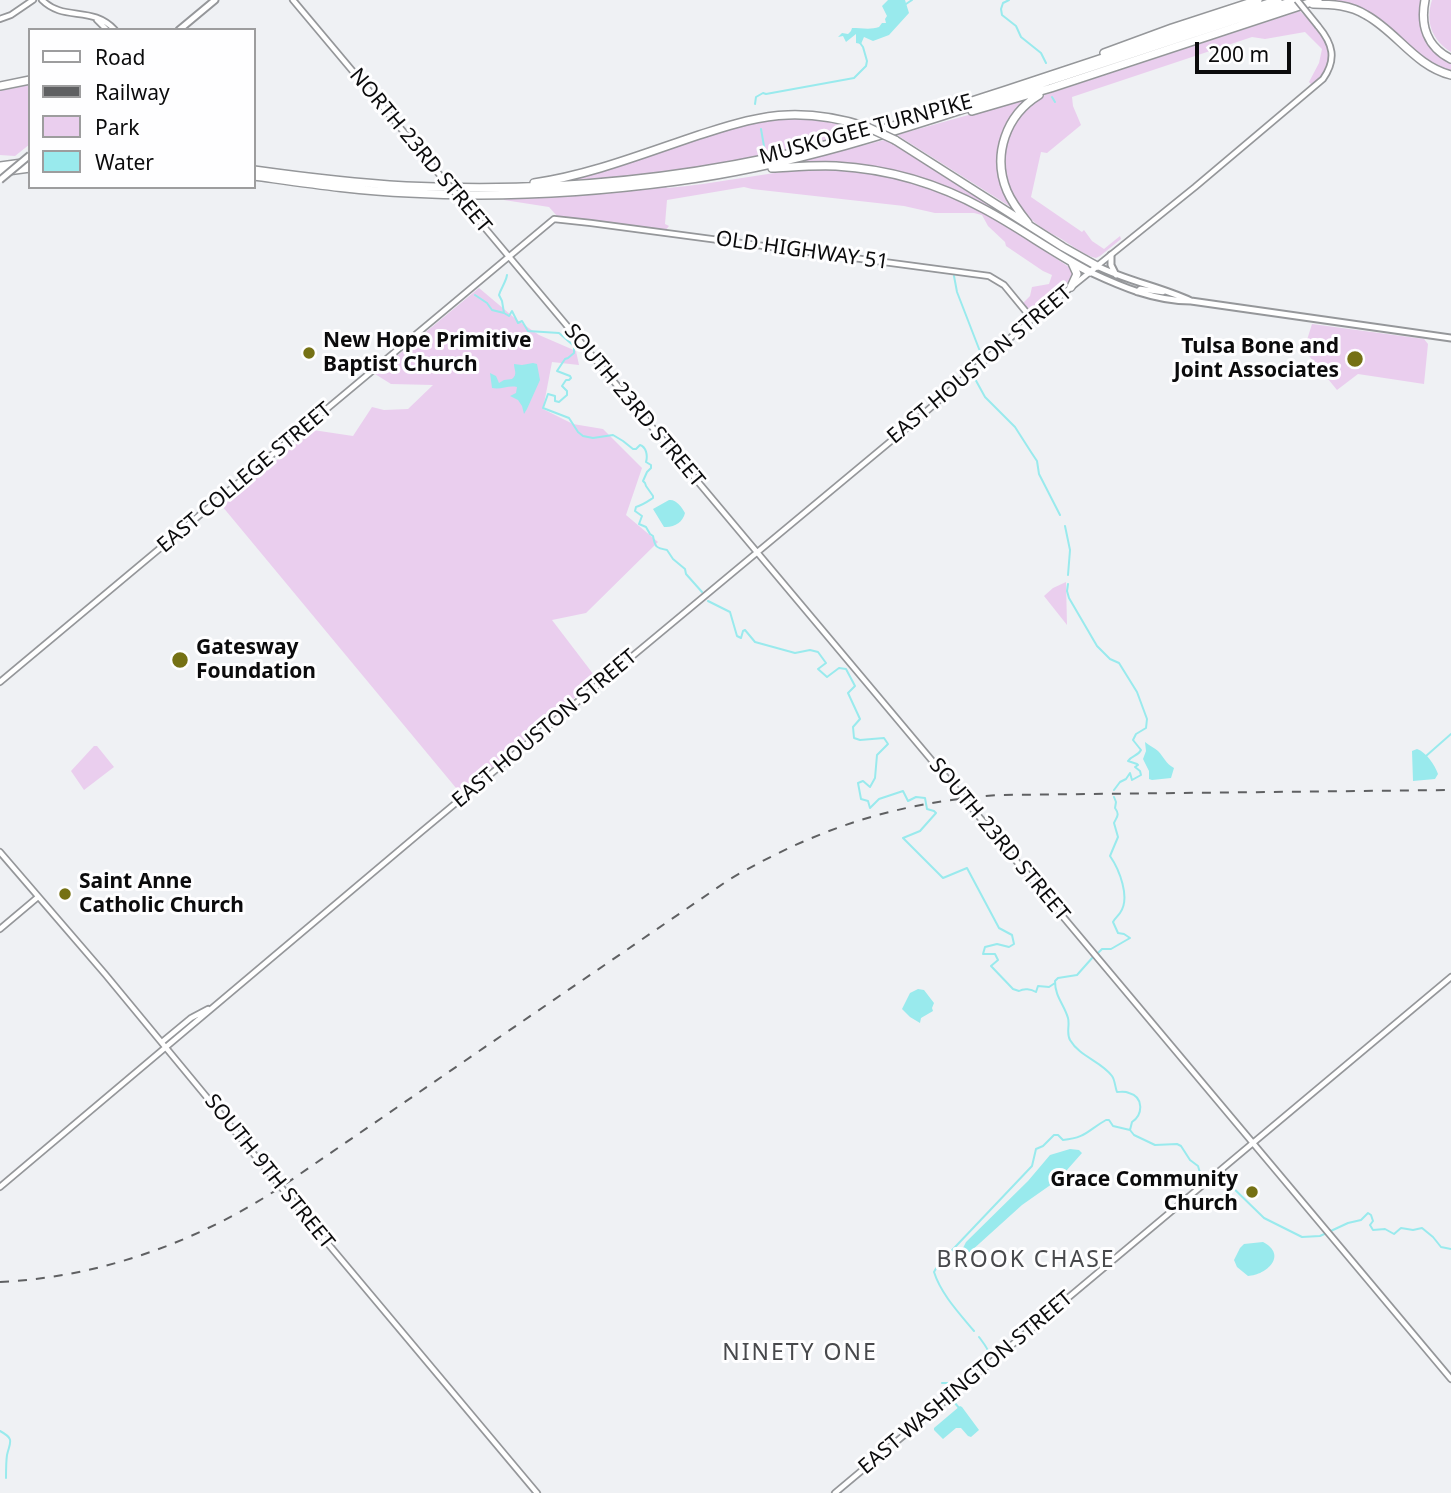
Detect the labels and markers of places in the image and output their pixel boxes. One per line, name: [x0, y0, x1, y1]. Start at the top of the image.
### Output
place label: New Hope Primitive Baptist Church: [323, 328, 531, 378]
place label: Tulsa Bone and Joint Associates: [1174, 334, 1339, 384]
marker: New Hope Primitive Baptist Church: [301, 345, 317, 361]
marker: Tulsa Bone and Joint Associates: [1345, 349, 1365, 369]
place label: Gatesway Foundation: [196, 635, 316, 685]
marker: Gatesway Foundation: [170, 650, 190, 670]
place label: Saint Anne Catholic Church: [79, 869, 244, 919]
marker: Saint Anne Catholic Church: [57, 886, 73, 902]
place label: Grace Community Church: [1050, 1167, 1238, 1217]
marker: Grace Community Church: [1244, 1184, 1260, 1200]

